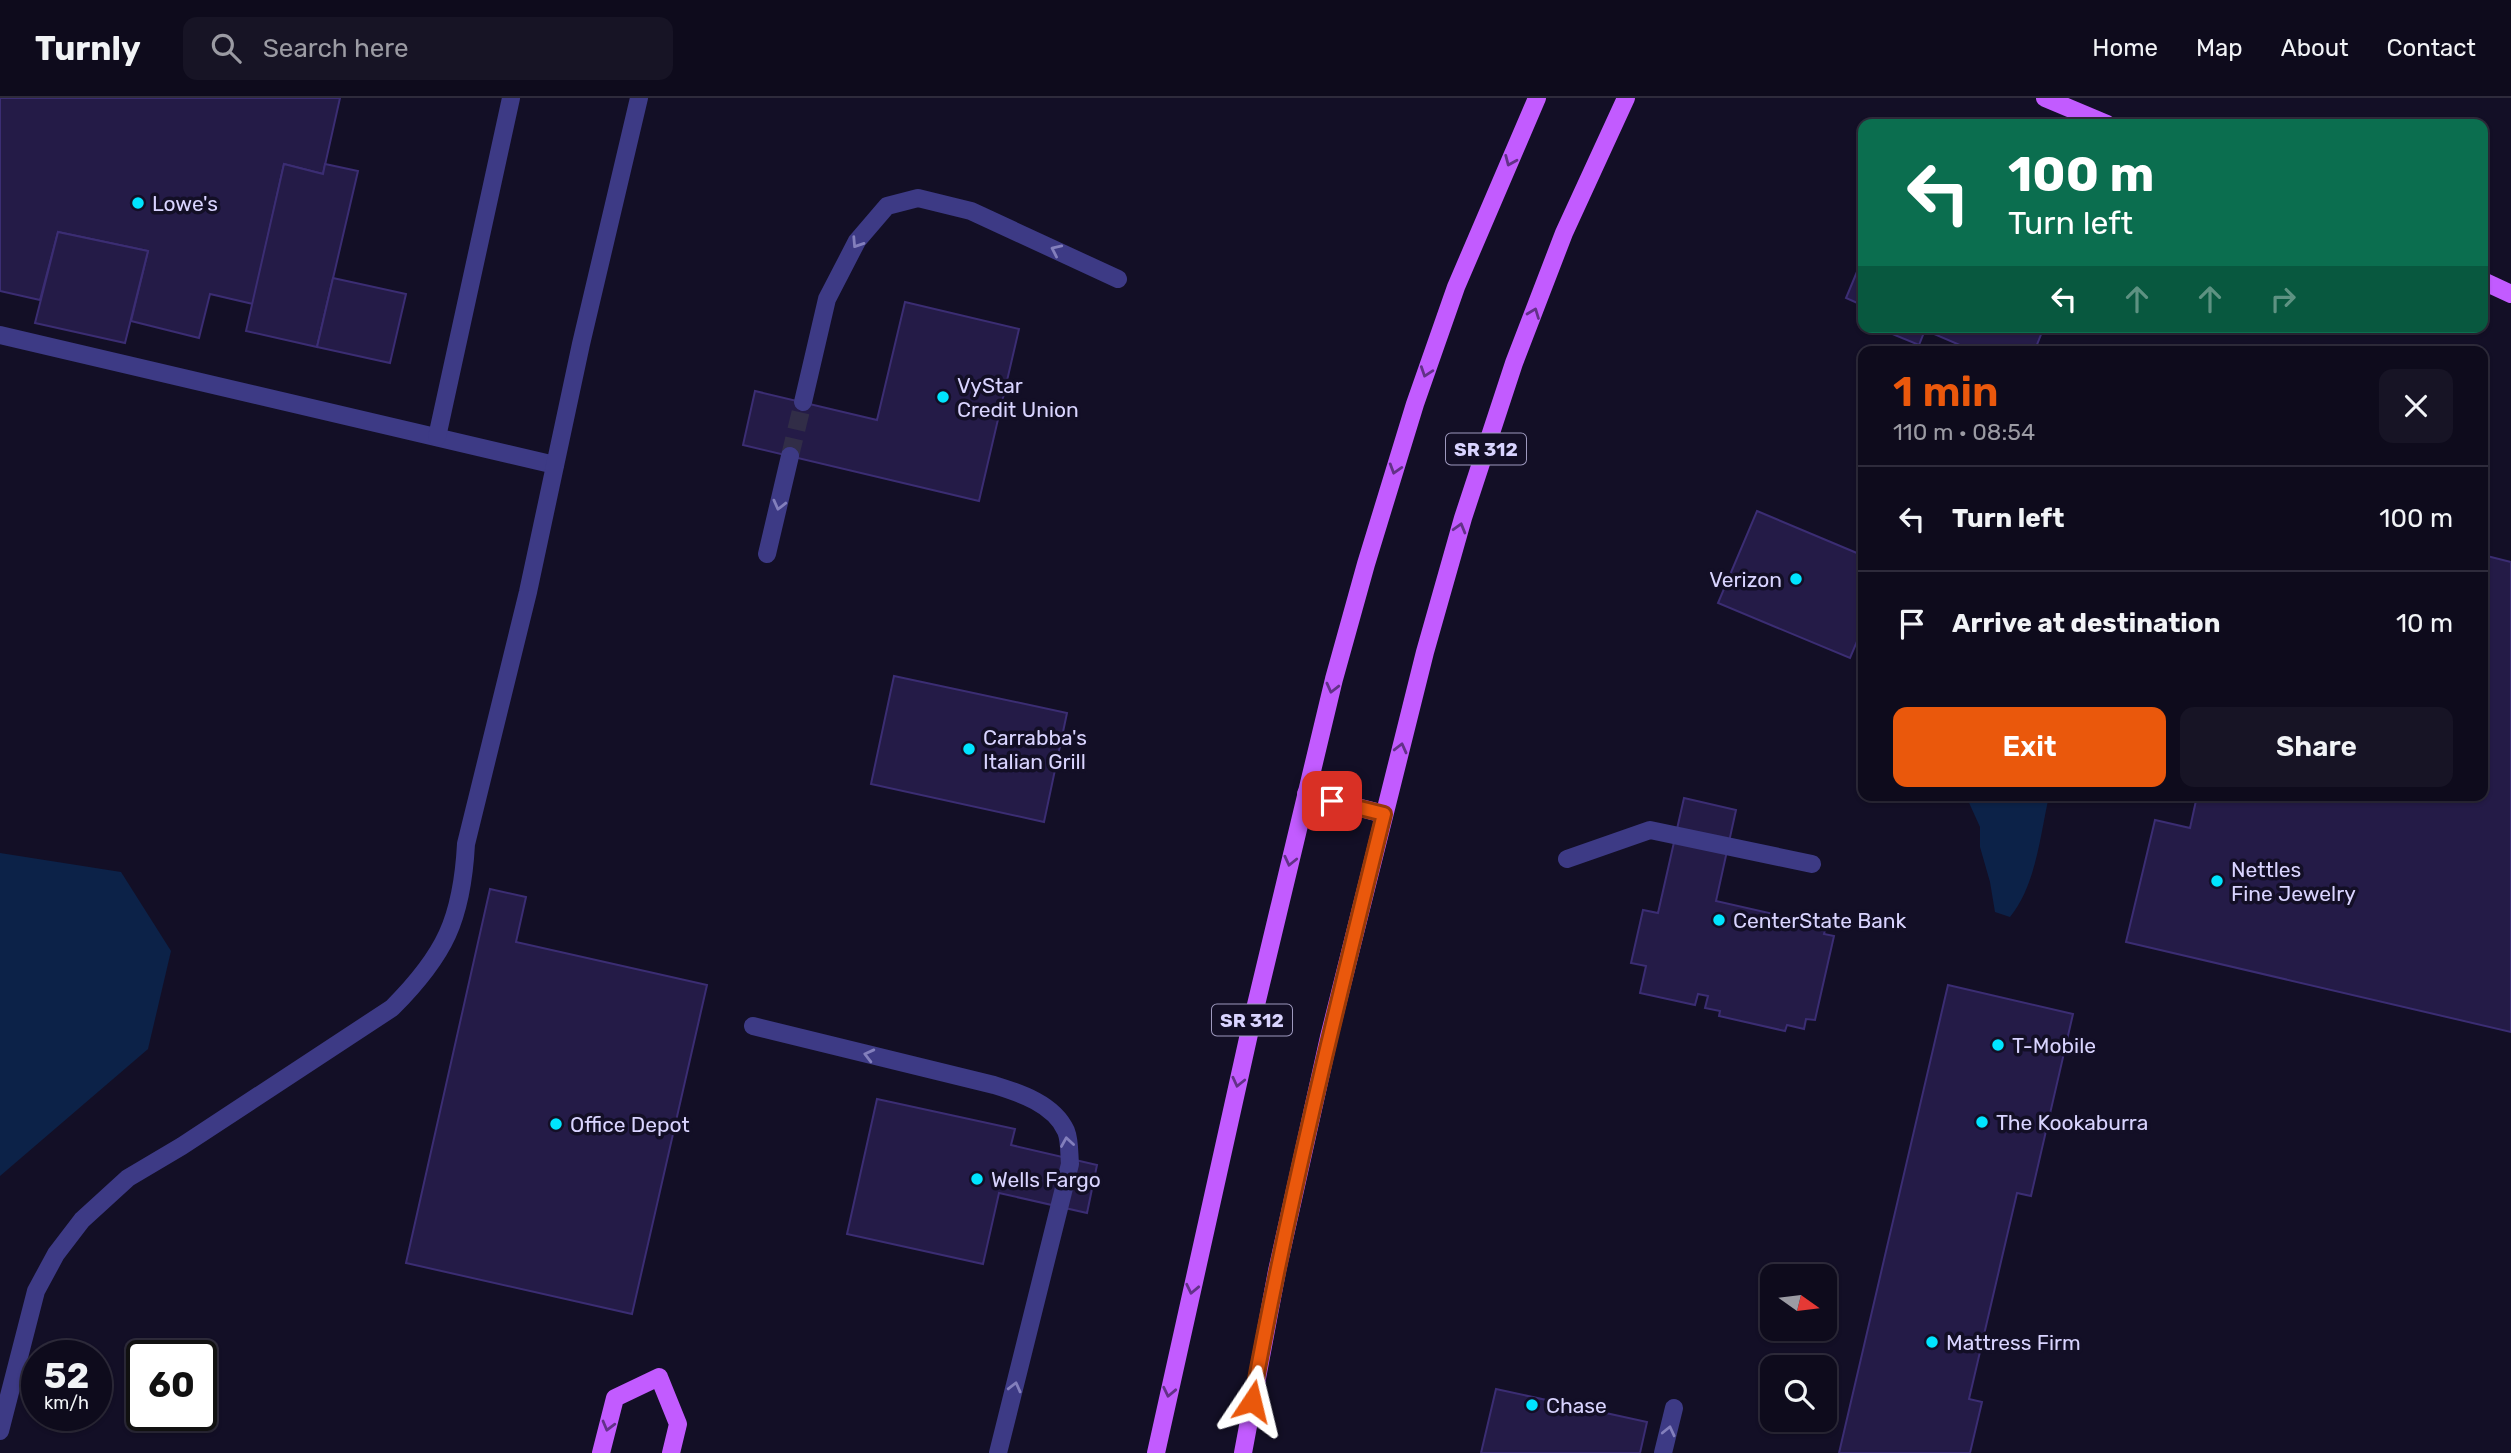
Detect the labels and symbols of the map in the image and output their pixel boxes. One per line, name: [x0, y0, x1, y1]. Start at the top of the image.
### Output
one-way arrow: [1504, 154, 1518, 166]
place label: Lowe's: [152, 191, 218, 216]
marker: Lowe's: [130, 195, 146, 211]
one-way arrow: [853, 235, 865, 248]
one-way arrow: [1051, 245, 1063, 259]
one-way arrow: [1525, 307, 1539, 319]
one-way arrow: [1420, 366, 1434, 378]
place label: VyStar Credit Union: [957, 373, 1079, 422]
marker: VyStar Credit Union: [935, 389, 951, 405]
road number: SR 312: [1446, 434, 1526, 464]
one-way arrow: [1389, 463, 1403, 475]
one-way arrow: [772, 499, 787, 511]
one-way arrow: [1452, 522, 1466, 534]
place label: Verizon: [1709, 567, 1782, 592]
marker: Verizon: [1788, 571, 1804, 587]
one-way arrow: [1326, 682, 1340, 694]
place label: Carrabba's Italian Grill: [983, 725, 1087, 774]
marker: Carrabba's Italian Grill: [961, 741, 977, 757]
one-way arrow: [1393, 742, 1407, 754]
pin: [1302, 771, 1362, 831]
one-way arrow: [1284, 855, 1298, 867]
place label: Nettles Fine Jewelry: [2231, 857, 2356, 906]
marker: Nettles Fine Jewelry: [2209, 873, 2225, 889]
place label: CenterState Bank: [1733, 908, 1906, 933]
marker: CenterState Bank: [1711, 912, 1727, 928]
road number: SR 312: [1212, 1004, 1292, 1036]
place label: T-Mobile: [2012, 1033, 2096, 1058]
marker: T-Mobile: [1990, 1037, 2006, 1053]
one-way arrow: [863, 1048, 875, 1063]
one-way arrow: [1232, 1076, 1246, 1088]
place label: The Kookaburra: [1996, 1110, 2148, 1135]
place label: Office Depot: [570, 1112, 690, 1137]
marker: The Kookaburra: [1974, 1114, 1990, 1130]
marker: Office Depot: [548, 1116, 564, 1132]
one-way arrow: [1060, 1136, 1075, 1148]
place label: Wells Fargo: [991, 1167, 1101, 1192]
marker: Wells Fargo: [969, 1171, 985, 1187]
north arrow: [1760, 1264, 1838, 1340]
one-way arrow: [1185, 1283, 1200, 1295]
place label: Mattress Firm: [1946, 1330, 2081, 1355]
marker: Mattress Firm: [1924, 1334, 1940, 1350]
speed limit sign: 60: [126, 1340, 217, 1431]
position arrow: [1215, 1364, 1289, 1438]
one-way arrow: [1007, 1381, 1021, 1393]
one-way arrow: [1163, 1386, 1177, 1398]
place label: Chase: [1546, 1393, 1607, 1418]
marker: Chase: [1524, 1397, 1540, 1413]
one-way arrow: [602, 1419, 616, 1431]
one-way arrow: [1661, 1425, 1675, 1437]

